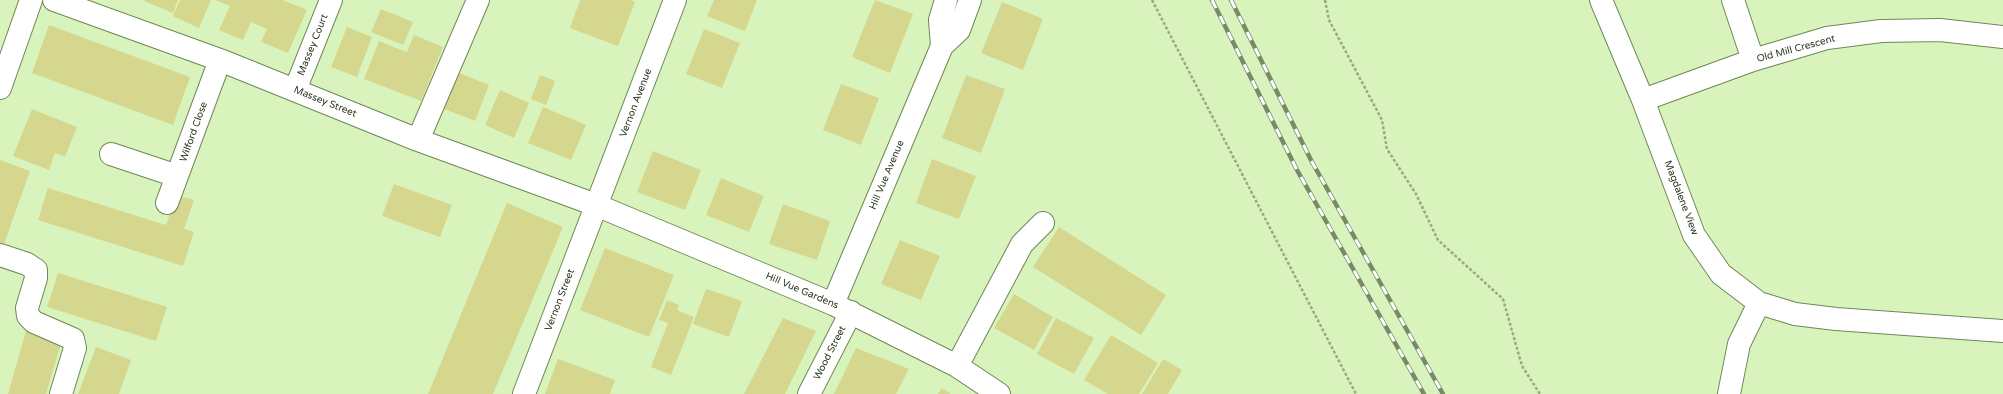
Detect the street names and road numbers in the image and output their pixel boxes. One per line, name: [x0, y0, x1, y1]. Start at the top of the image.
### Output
street label: Massey Court: [295, 13, 331, 77]
street label: Old Mill Crescent: [1755, 33, 1837, 65]
street label: Vernon Avenue: [617, 67, 655, 139]
street label: Massey Street: [292, 84, 358, 120]
street label: Wilford Close: [178, 100, 210, 164]
street label: Hill Vue Avenue: [867, 139, 907, 211]
street label: Magdalene View: [1661, 159, 1701, 237]
street label: Vernon Street: [543, 267, 577, 333]
street label: Hill Vue Gardens: [764, 270, 840, 312]
street label: Wood Street: [811, 324, 849, 382]

